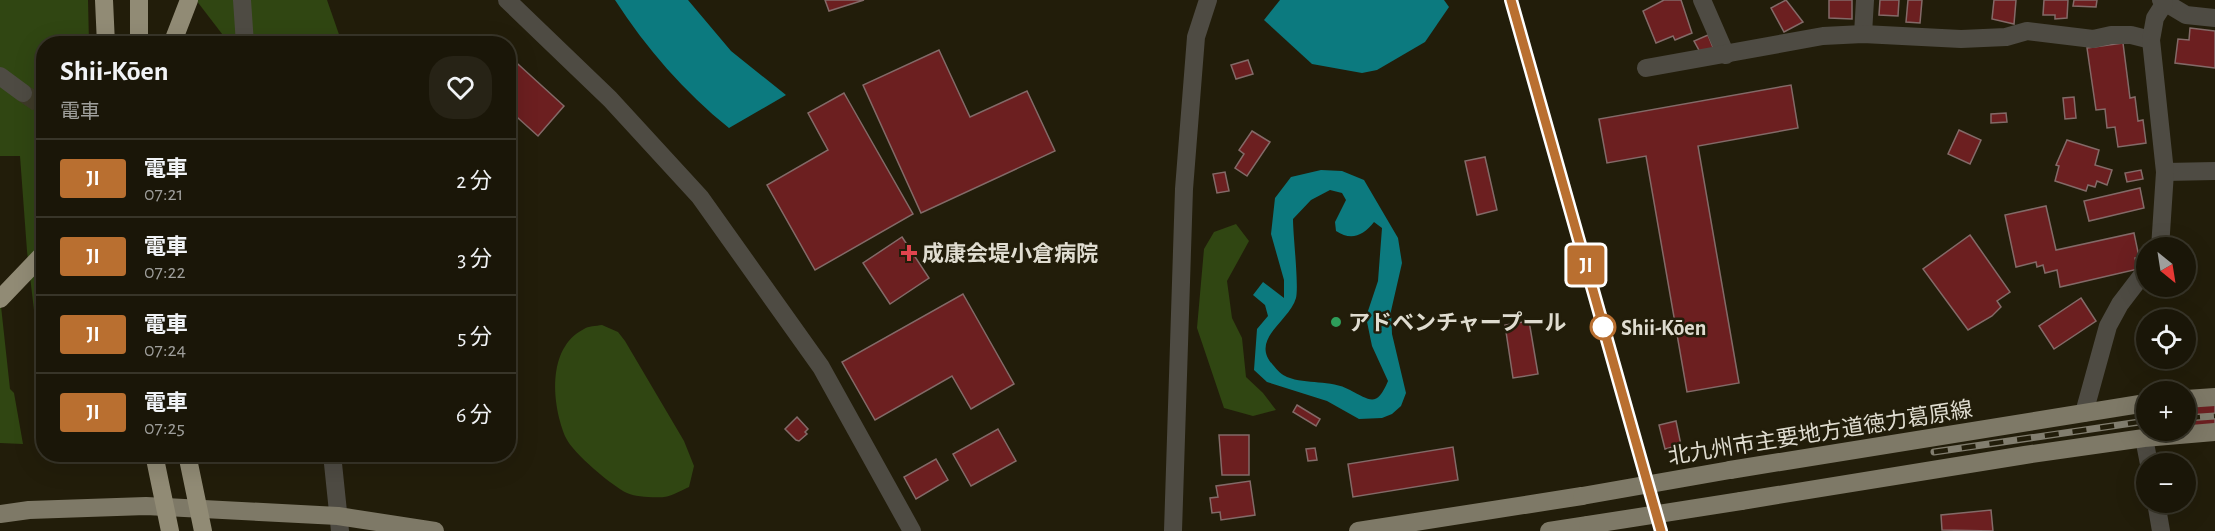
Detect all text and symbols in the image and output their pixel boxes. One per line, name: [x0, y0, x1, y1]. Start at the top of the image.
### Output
button: heart: [429, 56, 492, 119]
text: Shii-Kōen: [60, 58, 169, 86]
text: 電車: [60, 102, 100, 122]
text: 電車: [144, 158, 188, 180]
text: JI: [86, 168, 100, 189]
text: 2 分: [456, 170, 492, 192]
text: 07:21: [144, 184, 183, 204]
text: 電車: [144, 236, 188, 258]
north arrow: [2136, 237, 2196, 297]
map controls: [2136, 237, 2196, 513]
place label: 成康会堤小倉病院: [922, 241, 1098, 265]
marker: 成康会堤小倉病院: [900, 244, 918, 262]
text: JI: [86, 246, 100, 267]
line badge: JI: [1559, 246, 1613, 284]
text: 3 分: [457, 248, 492, 270]
text: JI: [1579, 255, 1593, 276]
text: 07:22: [144, 262, 186, 282]
button: locate: [2136, 309, 2196, 369]
place label: アドベンチャープール: [1348, 311, 1566, 334]
text: 電車: [144, 314, 188, 336]
marker: Shii-Kōen: [1590, 314, 1616, 340]
marker: アドベンチャープール: [1329, 315, 1343, 329]
place label: Shii-Kōen: [1621, 317, 1706, 339]
text: JI: [86, 324, 100, 345]
text: 5 分: [457, 326, 492, 348]
text: 07:24: [144, 340, 186, 360]
button: +: [2136, 381, 2196, 441]
text: 電車: [144, 392, 188, 414]
street label: 北九州市主要地方道徳力葛原線: [1666, 397, 1974, 468]
text: JI: [86, 402, 100, 423]
text: 6 分: [456, 404, 492, 426]
text: 07:25: [144, 418, 185, 438]
button: −: [2136, 453, 2196, 513]

